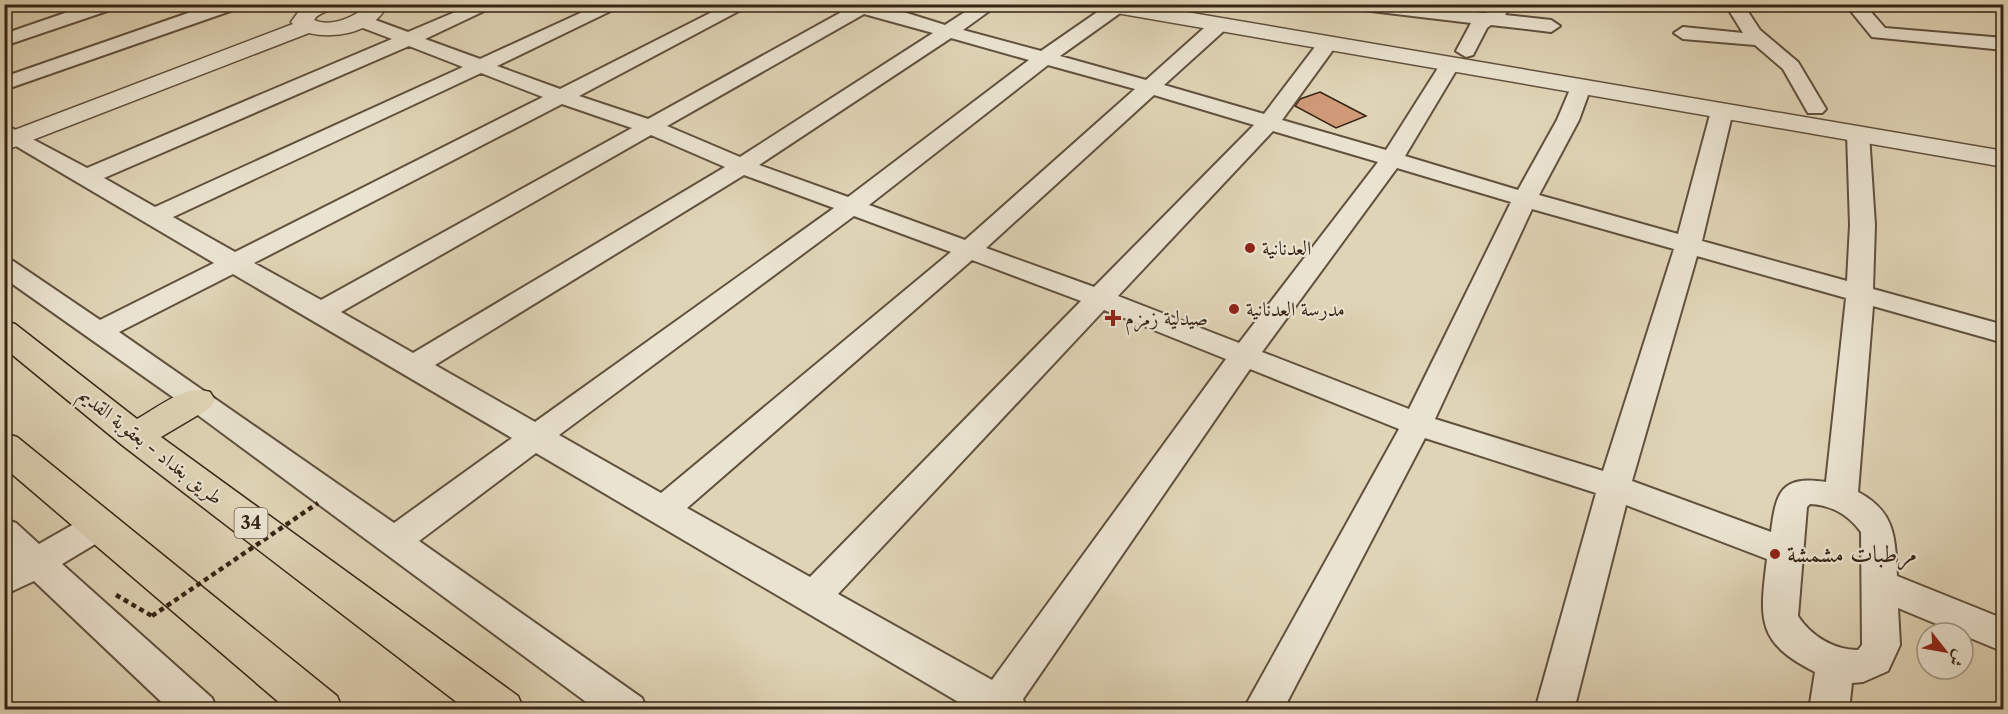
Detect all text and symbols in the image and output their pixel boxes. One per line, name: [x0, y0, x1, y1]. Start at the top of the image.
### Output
place label: العدنانية: [1262, 236, 1311, 260]
marker: العدنانية: [1243, 241, 1257, 255]
place label: مدرسة العدنانية: [1246, 297, 1345, 321]
marker: مدرسة العدنانية: [1227, 302, 1241, 316]
place label: صيدلية زمزم: [1125, 306, 1208, 336]
marker: صيدلية زمزم: [1106, 311, 1120, 325]
street label: طريق بغداد - بعقوبة القديم: [70, 382, 228, 514]
road number: 34: [234, 508, 268, 538]
place label: مرطبات مشمشة: [1787, 539, 1917, 571]
marker: مرطبات مشمشة: [1768, 547, 1782, 561]
north arrow: [1915, 621, 1975, 681]
text: ش: [1945, 647, 1971, 671]

